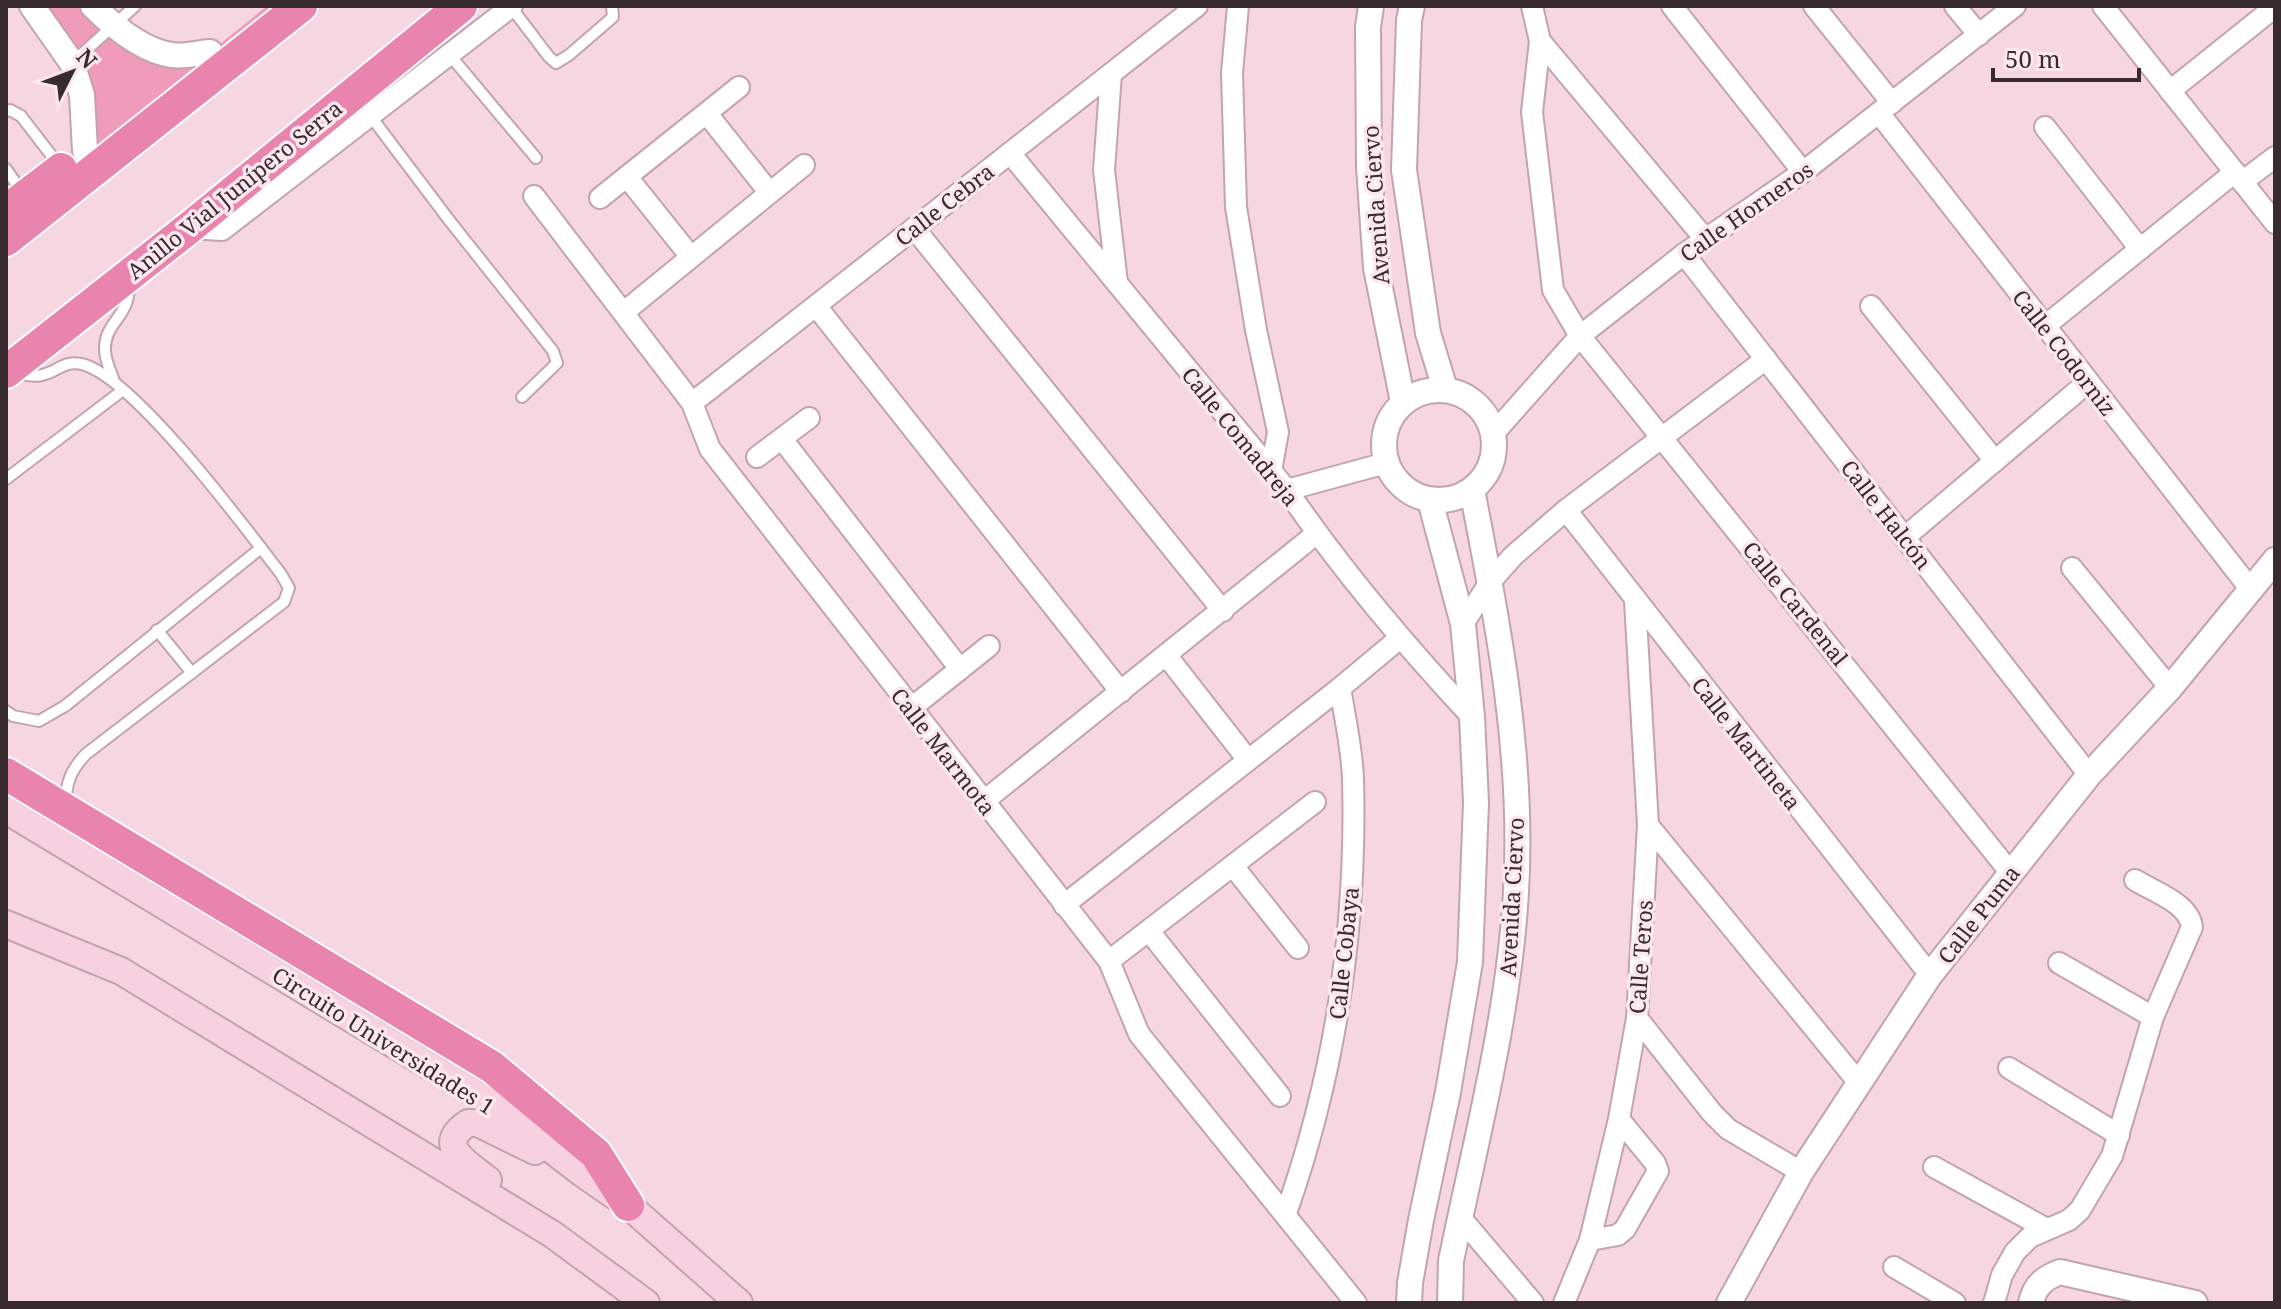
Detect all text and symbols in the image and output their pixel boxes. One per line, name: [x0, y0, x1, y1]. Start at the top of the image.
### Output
north arrow: [32, 32, 112, 112]
scale bar: [1993, 32, 2139, 82]
text: N: [71, 41, 105, 74]
text: 50 m: [2005, 42, 2061, 75]
street label: Anillo Vial Junípero Serra: [120, 93, 348, 285]
street label: Avenida Ciervo: [1354, 124, 1396, 286]
street label: Calle Horneros: [1673, 154, 1819, 268]
street label: Calle Cebra: [888, 156, 1000, 252]
street label: Calle Codorniz: [2006, 283, 2124, 421]
street label: Calle Comadreja: [1176, 360, 1306, 512]
street label: Calle Halcón: [1835, 453, 1939, 575]
street label: Calle Cardenal: [1737, 535, 1856, 672]
street label: Calle Martineta: [1686, 670, 1808, 816]
street label: Calle Marmota: [885, 681, 1003, 821]
street label: Avenida Ciervo: [1492, 816, 1530, 978]
street label: Calle Puma: [1930, 858, 2026, 970]
street label: Calle Cobaya: [1321, 885, 1365, 1021]
street label: Calle Teros: [1621, 899, 1659, 1015]
street label: Circuito Universidades 1: [267, 959, 501, 1121]

